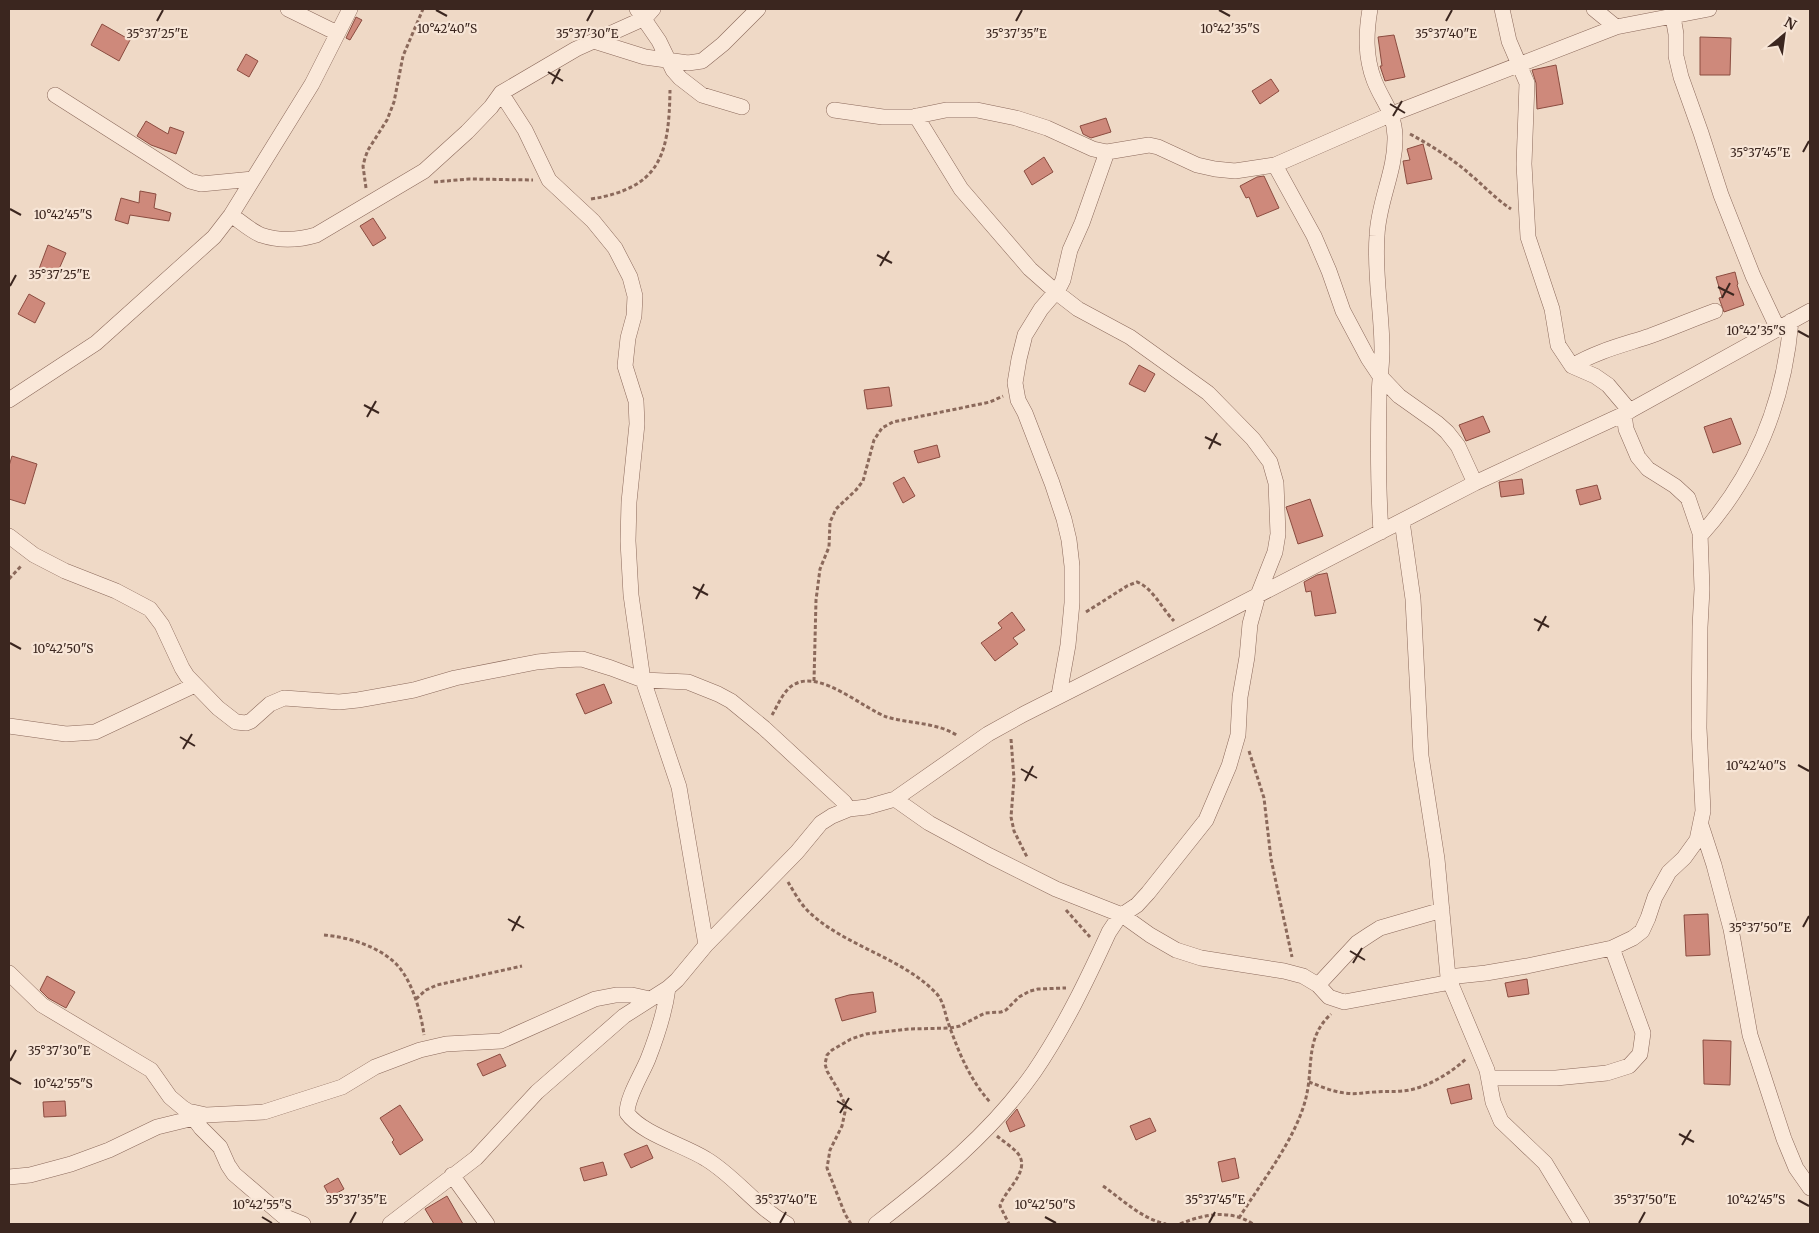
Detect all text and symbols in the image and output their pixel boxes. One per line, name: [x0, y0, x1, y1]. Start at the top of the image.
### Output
north arrow: [1759, 10, 1809, 60]
text: N: [1781, 13, 1800, 34]
text: 10°42'40"S: [417, 21, 477, 36]
text: 10°42'35"S: [1200, 21, 1260, 36]
text: 35°37'25"E: [126, 26, 188, 41]
text: 35°37'30"E: [556, 26, 619, 41]
text: 35°37'35"E: [985, 26, 1047, 41]
text: 35°37'40"E: [1415, 26, 1477, 41]
text: 35°37'45"E: [1730, 145, 1790, 160]
text: 10°42'45"S: [34, 207, 92, 222]
text: 35°37'25"E: [28, 267, 90, 282]
text: 10°42'35"S: [1726, 323, 1786, 338]
text: 10°42'50"S: [33, 641, 93, 656]
text: 10°42'40"S: [1726, 758, 1786, 773]
text: 35°37'50"E: [1729, 920, 1792, 935]
text: 35°37'30"E: [28, 1043, 91, 1058]
text: 10°42'55"S: [33, 1076, 93, 1091]
text: 35°37'35"E: [325, 1192, 387, 1207]
text: 35°37'40"E: [755, 1192, 817, 1207]
text: 35°37'45"E: [1185, 1192, 1245, 1207]
text: 35°37'50"E: [1614, 1192, 1677, 1207]
text: 10°42'45"S: [1727, 1192, 1785, 1207]
text: 10°42'55"S: [232, 1197, 292, 1212]
text: 10°42'50"S: [1015, 1197, 1075, 1212]

